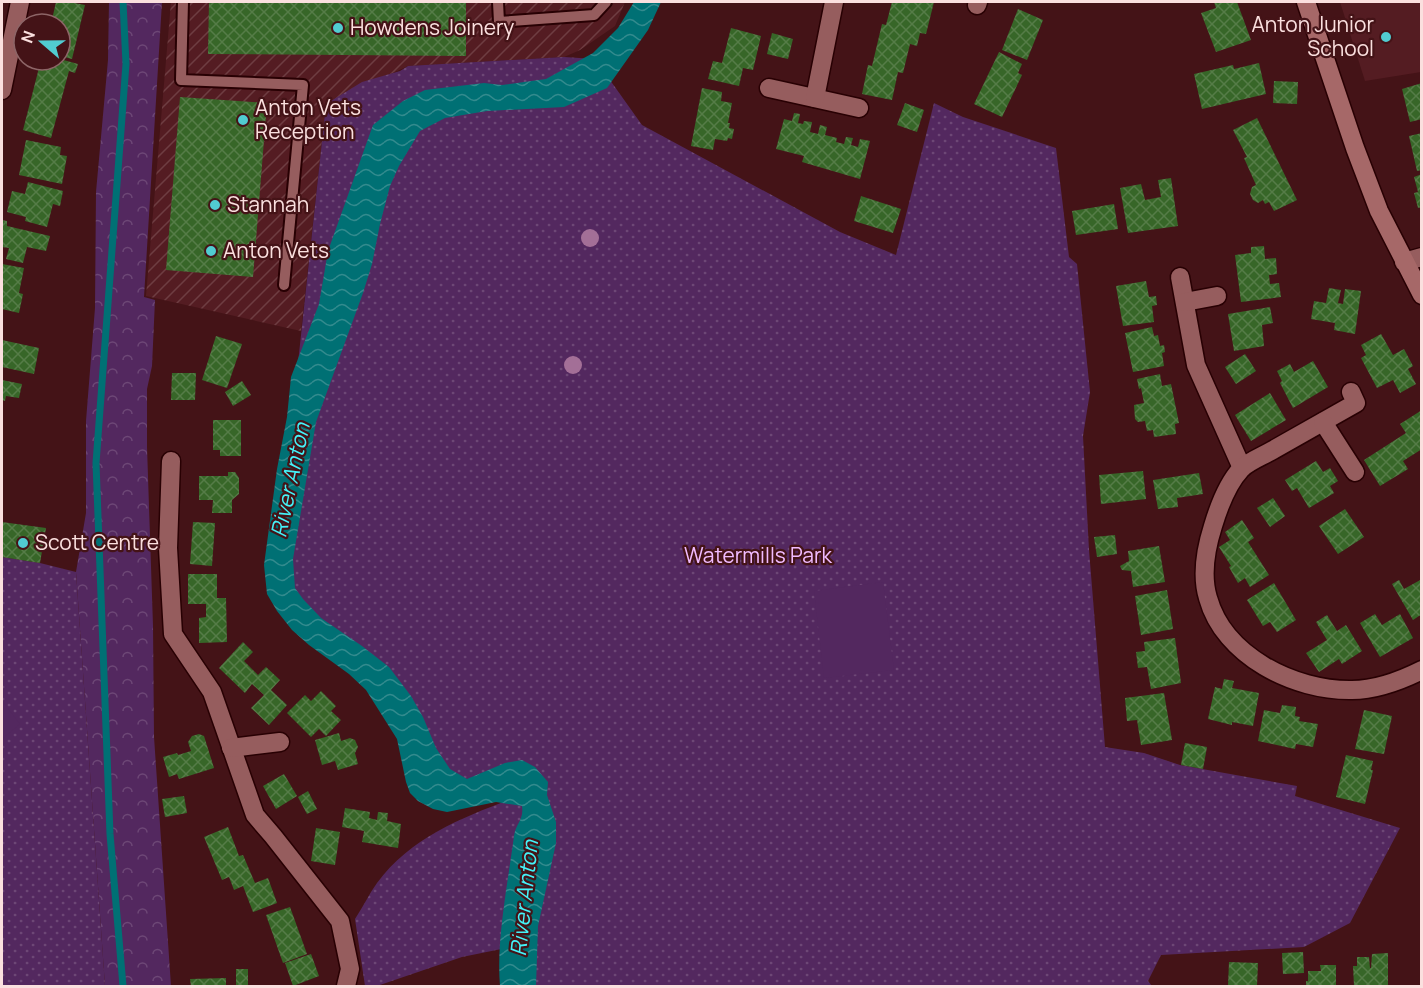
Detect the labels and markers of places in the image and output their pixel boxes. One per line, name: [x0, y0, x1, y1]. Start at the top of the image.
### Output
place label: Anton Junior School: [1252, 10, 1374, 62]
place label: Howdens Joinery: [350, 13, 514, 41]
marker: Howdens Joinery: [331, 21, 345, 35]
marker: Anton Junior School: [1379, 30, 1393, 44]
place label: Anton Vets Reception: [255, 93, 361, 145]
marker: Anton Vets Reception: [236, 113, 250, 127]
place label: Stannah: [227, 190, 309, 218]
marker: Stannah: [208, 198, 222, 212]
place label: Anton Vets: [223, 236, 329, 264]
marker: Anton Vets: [204, 244, 218, 258]
place label: Scott Centre: [35, 528, 159, 556]
marker: Scott Centre: [16, 536, 30, 550]

